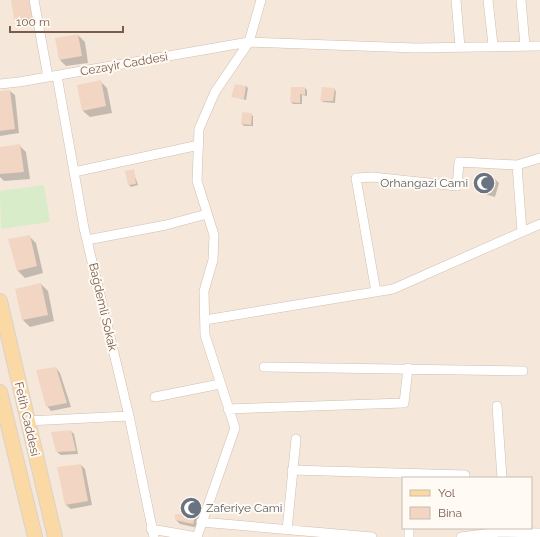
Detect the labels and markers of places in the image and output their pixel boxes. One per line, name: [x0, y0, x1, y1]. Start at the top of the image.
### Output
mosque icon: Orhangazi Cami: [471, 170, 497, 196]
place label: Orhangazi Cami: [380, 176, 468, 190]
mosque icon: Zaferiye Cami: [178, 495, 204, 521]
place label: Zaferiye Cami: [206, 501, 282, 515]

